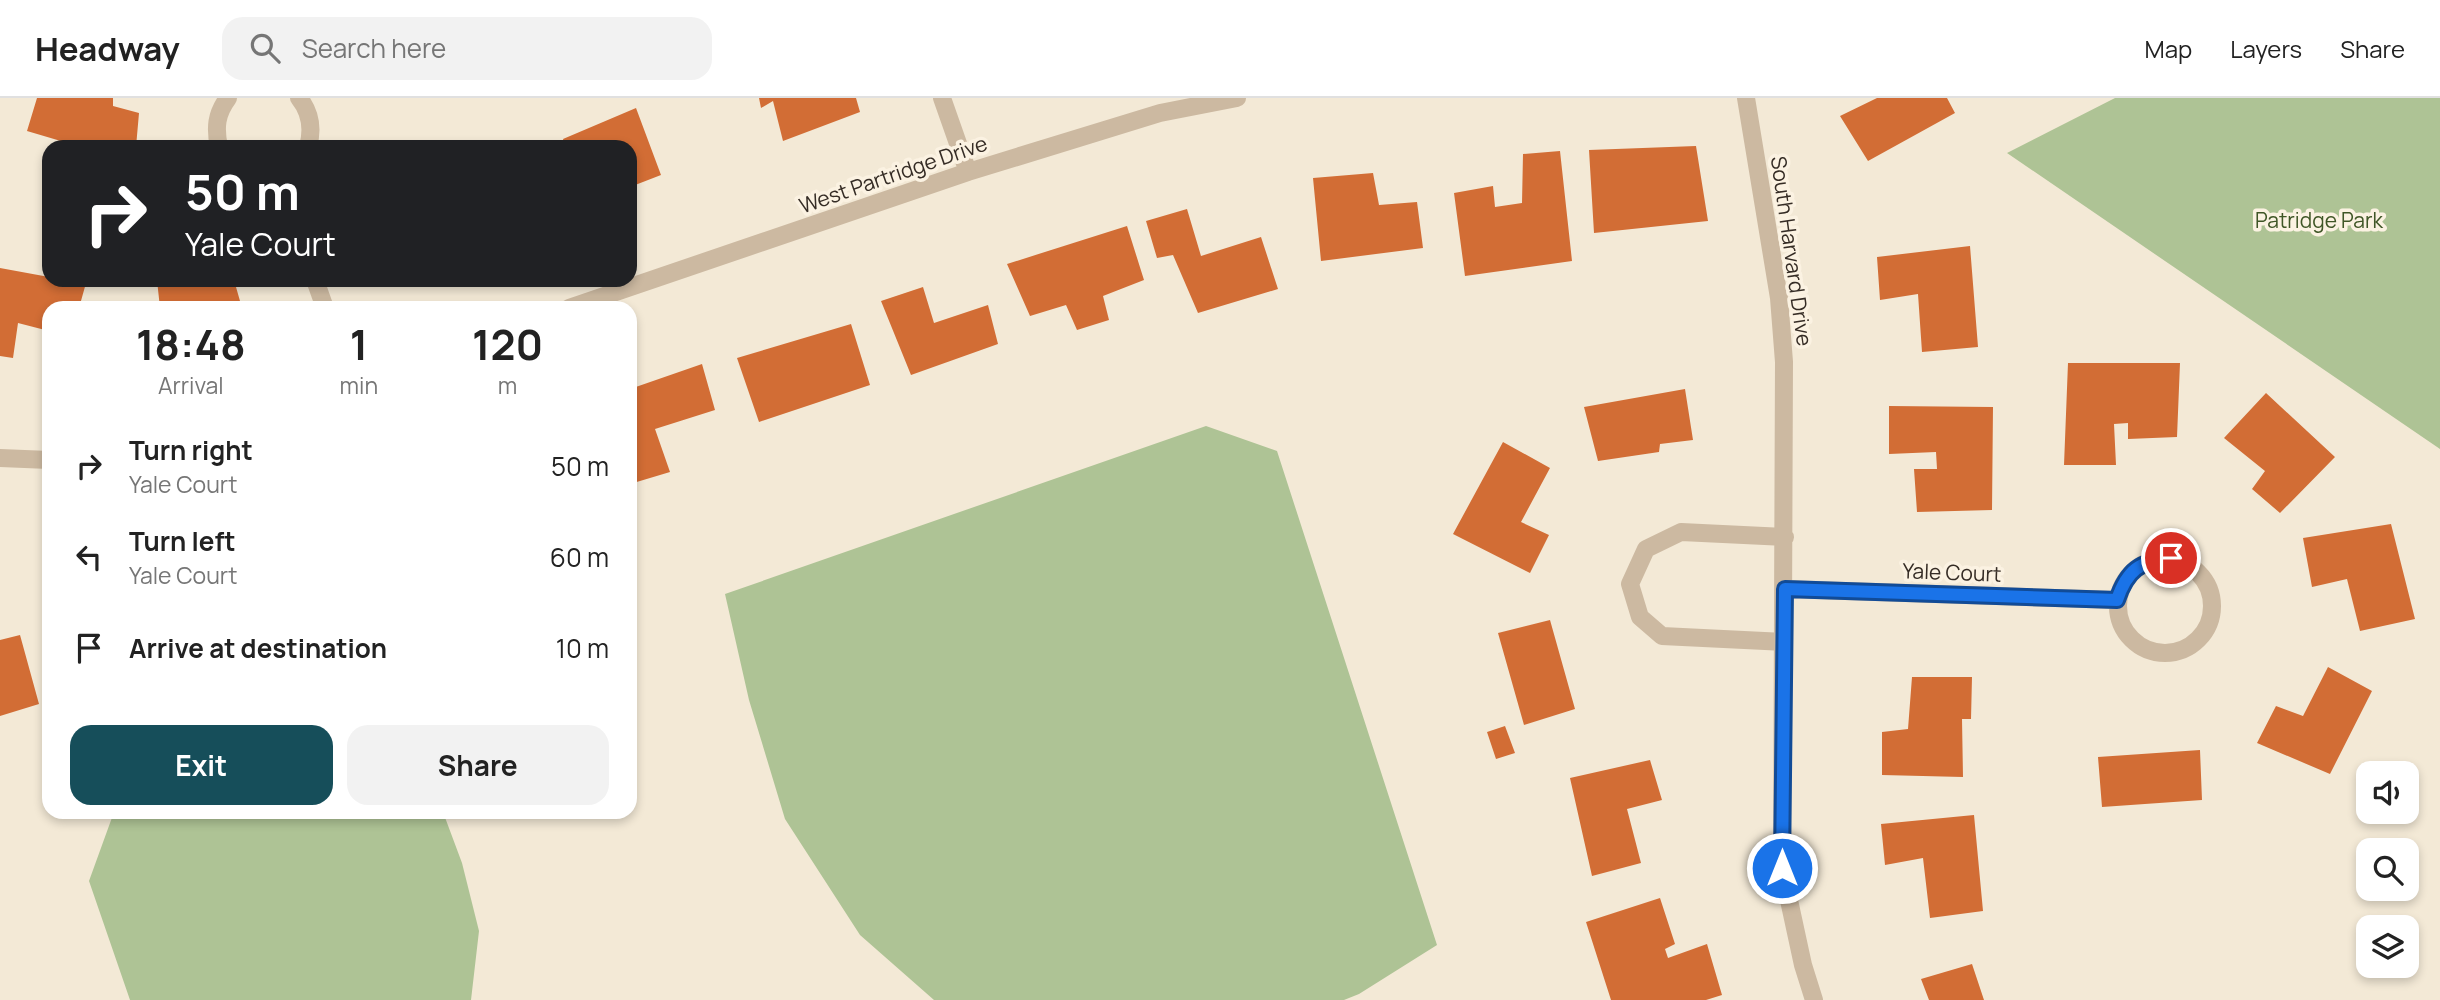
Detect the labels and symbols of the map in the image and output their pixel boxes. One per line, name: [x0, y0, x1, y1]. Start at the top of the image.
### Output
street label: West Partridge Drive: [795, 129, 991, 219]
street label: South Harvard Drive: [1765, 154, 1819, 348]
park label: Patridge Park: [2255, 206, 2384, 234]
pin: [2141, 528, 2201, 588]
street label: Yale Court: [1902, 556, 2002, 588]
position arrow: [1745, 831, 1819, 905]

